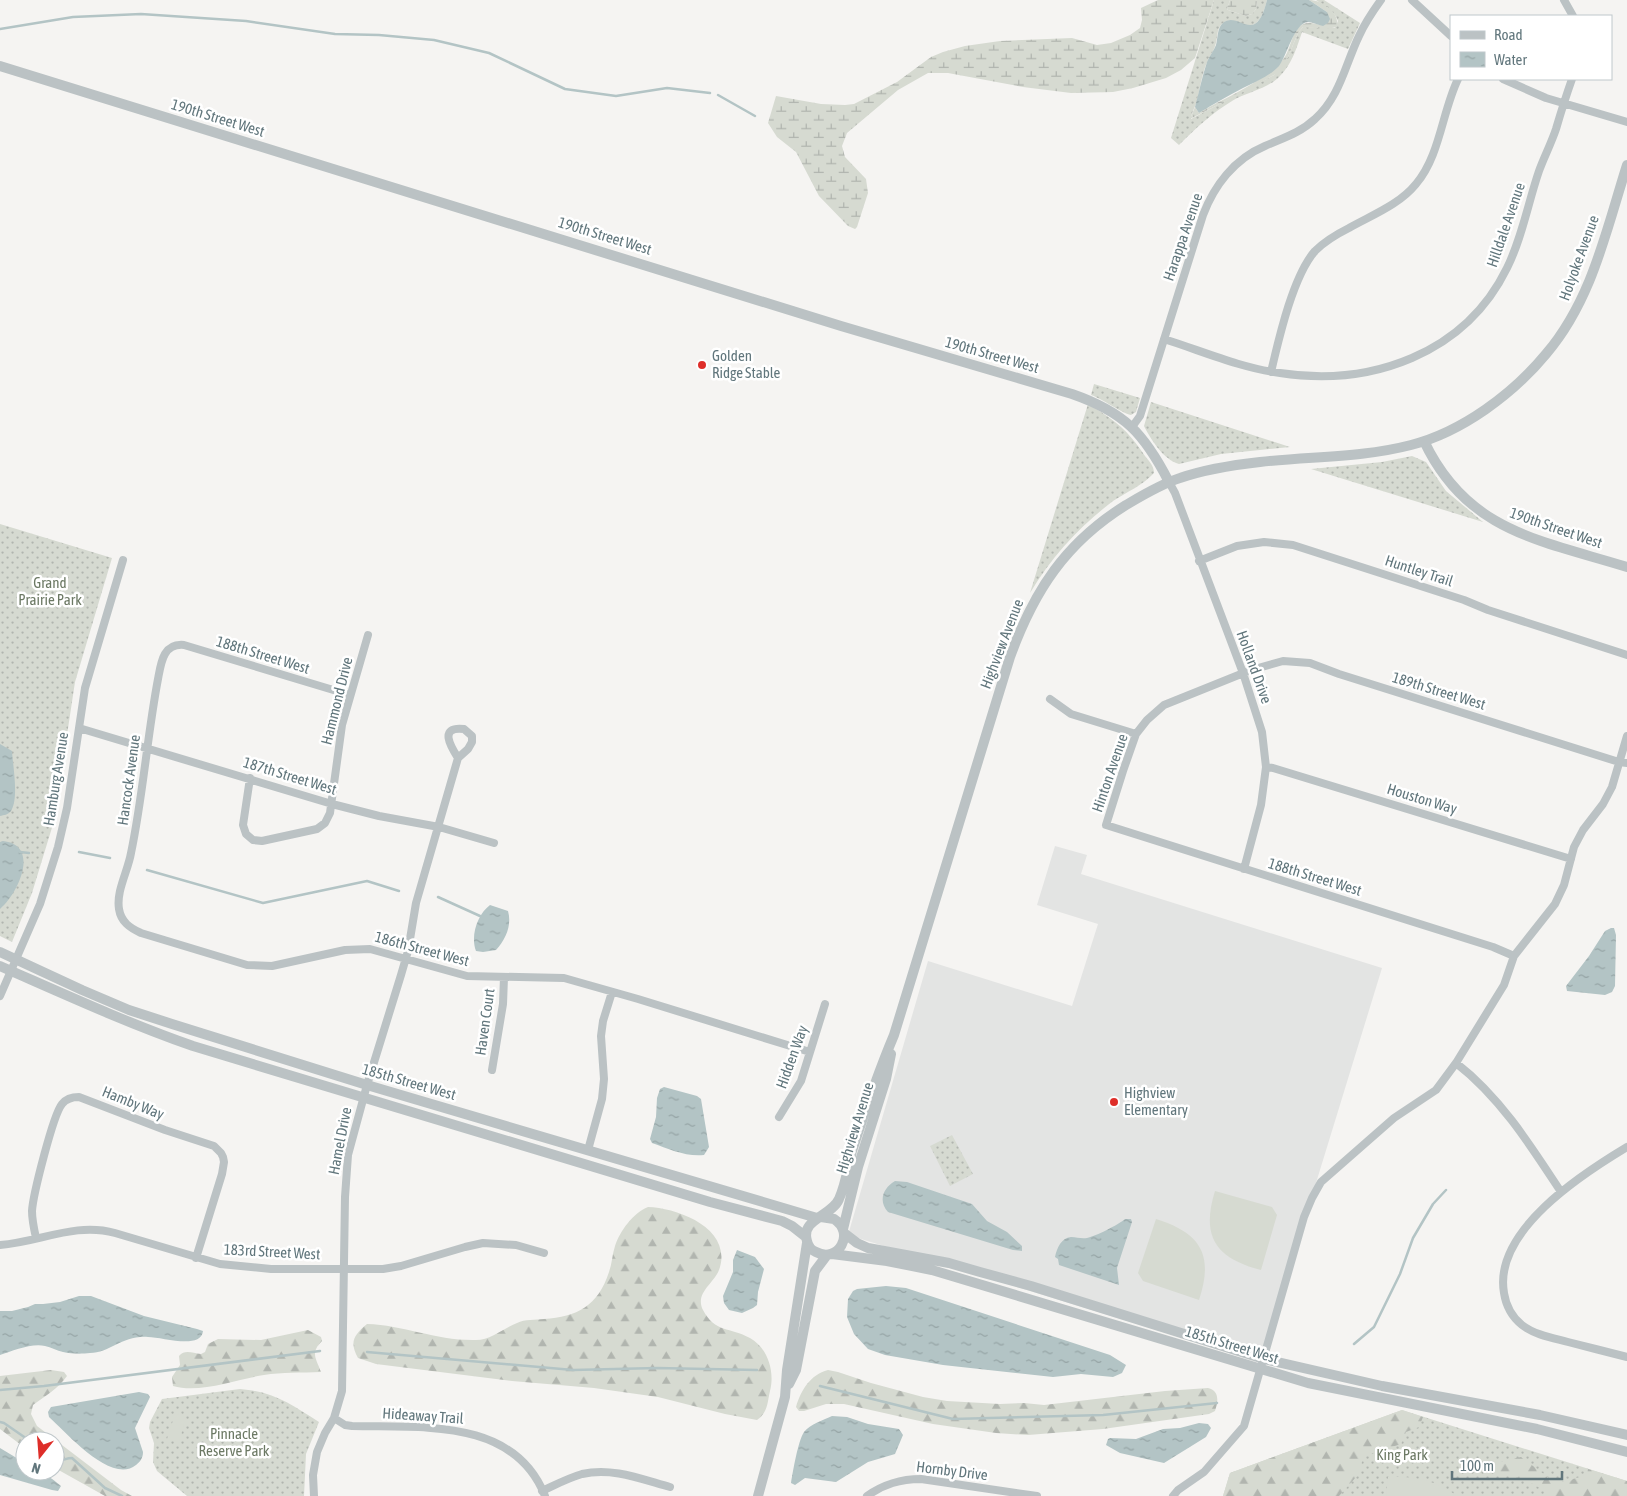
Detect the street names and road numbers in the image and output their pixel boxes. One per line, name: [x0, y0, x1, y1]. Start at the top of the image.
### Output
street label: 190th Street West: [169, 95, 267, 140]
street label: Hilldale Avenue: [1483, 180, 1528, 269]
street label: Harappa Avenue: [1160, 191, 1206, 283]
street label: 190th Street West: [556, 213, 654, 258]
street label: Holyoke Avenue: [1555, 213, 1602, 303]
street label: 190th Street West: [943, 333, 1041, 376]
street label: 190th Street West: [1508, 504, 1605, 551]
street label: Huntley Trail: [1383, 552, 1455, 590]
street label: Highview Avenue: [977, 596, 1027, 691]
street label: Holland Drive: [1233, 628, 1276, 706]
street label: 188th Street West: [214, 632, 312, 677]
street label: Hammond Drive: [317, 655, 356, 747]
street label: 189th Street West: [1390, 668, 1488, 713]
street label: Hamburg Avenue: [40, 731, 71, 827]
street label: Hinton Avenue: [1088, 731, 1131, 814]
street label: Hancock Avenue: [114, 733, 143, 826]
street label: 187th Street West: [241, 753, 339, 798]
street label: Houston Way: [1385, 780, 1459, 817]
street label: 188th Street West: [1266, 854, 1364, 899]
street label: 186th Street West: [373, 928, 471, 969]
street label: Haven Court: [471, 987, 498, 1057]
street label: Hidden Way: [772, 1023, 811, 1091]
street label: 185th Street West: [360, 1060, 458, 1103]
street label: Highview Avenue: [833, 1080, 877, 1176]
street label: Hamby Way: [100, 1082, 167, 1123]
street label: Hamel Drive: [325, 1106, 354, 1176]
street label: 183rd Street West: [223, 1240, 321, 1263]
street label: 185th Street West: [1183, 1322, 1281, 1367]
street label: Hideaway Trail: [382, 1404, 464, 1427]
street label: Hornby Drive: [915, 1458, 989, 1483]

